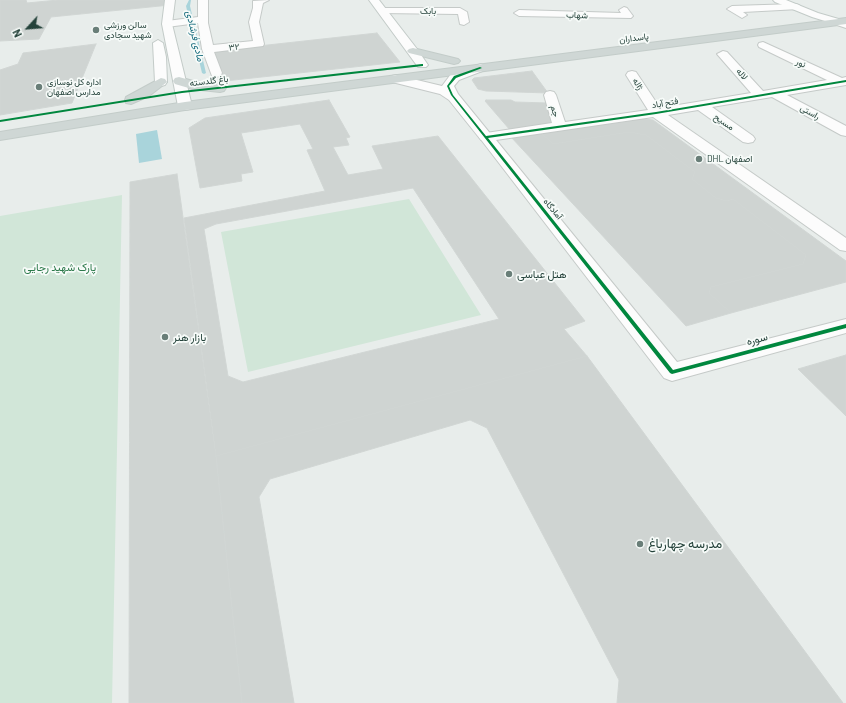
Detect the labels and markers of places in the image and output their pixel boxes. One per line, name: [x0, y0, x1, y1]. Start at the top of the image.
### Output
place label: سالن ورزشی شهید سجادی: [104, 20, 152, 41]
marker: سالن ورزشی شهید سجادی: [91, 25, 101, 35]
place label: اداره کل نوسازی مدارس اصفهان: [47, 77, 101, 98]
marker: اداره کل نوسازی مدارس اصفهان: [34, 82, 44, 92]
marker: DHL اصفهان: [694, 154, 704, 164]
place label: DHL اصفهان: [707, 154, 752, 164]
place label: هتل عباسی: [517, 267, 567, 281]
marker: هتل عباسی: [504, 269, 514, 279]
place label: بازار هنر: [173, 330, 206, 344]
marker: بازار هنر: [160, 332, 170, 342]
place label: مدرسه چهارباغ: [648, 536, 722, 552]
marker: مدرسه چهارباغ: [635, 539, 645, 549]

